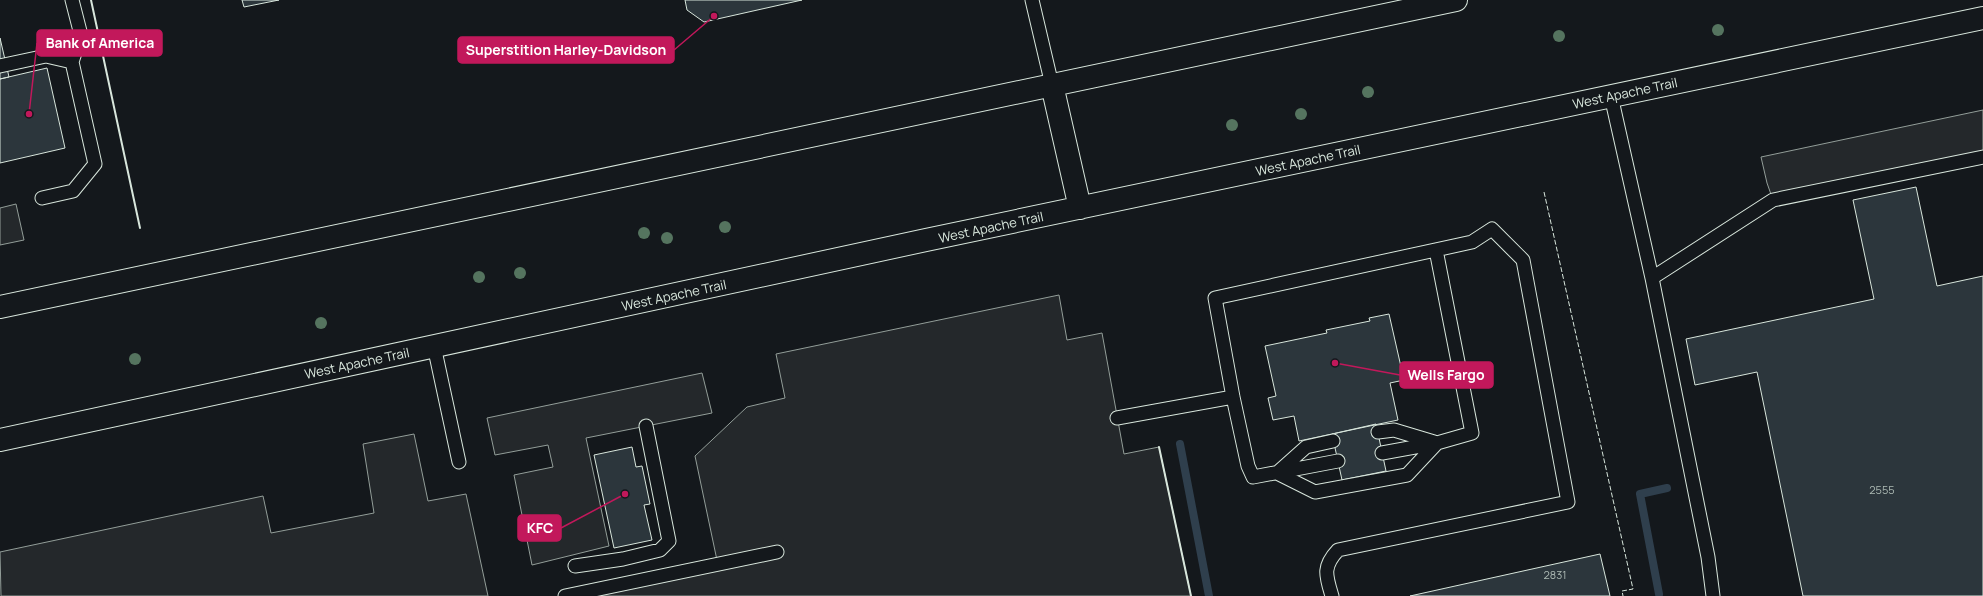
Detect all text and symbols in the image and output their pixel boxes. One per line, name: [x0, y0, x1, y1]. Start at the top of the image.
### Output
callout: Bank of America: [37, 30, 162, 56]
text: Bank of America: [46, 33, 154, 52]
callout: Superstition Harley-Davidson: [458, 37, 674, 63]
text: Superstition Harley-Davidson: [466, 40, 666, 59]
street label: West Apache Trail: [1571, 73, 1679, 113]
street label: West Apache Trail: [1254, 140, 1362, 180]
street label: West Apache Trail: [937, 207, 1045, 247]
street label: West Apache Trail: [620, 275, 728, 315]
street label: West Apache Trail: [303, 343, 411, 383]
callout: Wells Fargo: [1400, 362, 1493, 388]
text: Wells Fargo: [1407, 365, 1485, 384]
house number: 2555: [1869, 482, 1895, 497]
callout: KFC: [518, 515, 561, 541]
text: KFC: [527, 518, 553, 537]
house number: 2831: [1543, 567, 1567, 582]

